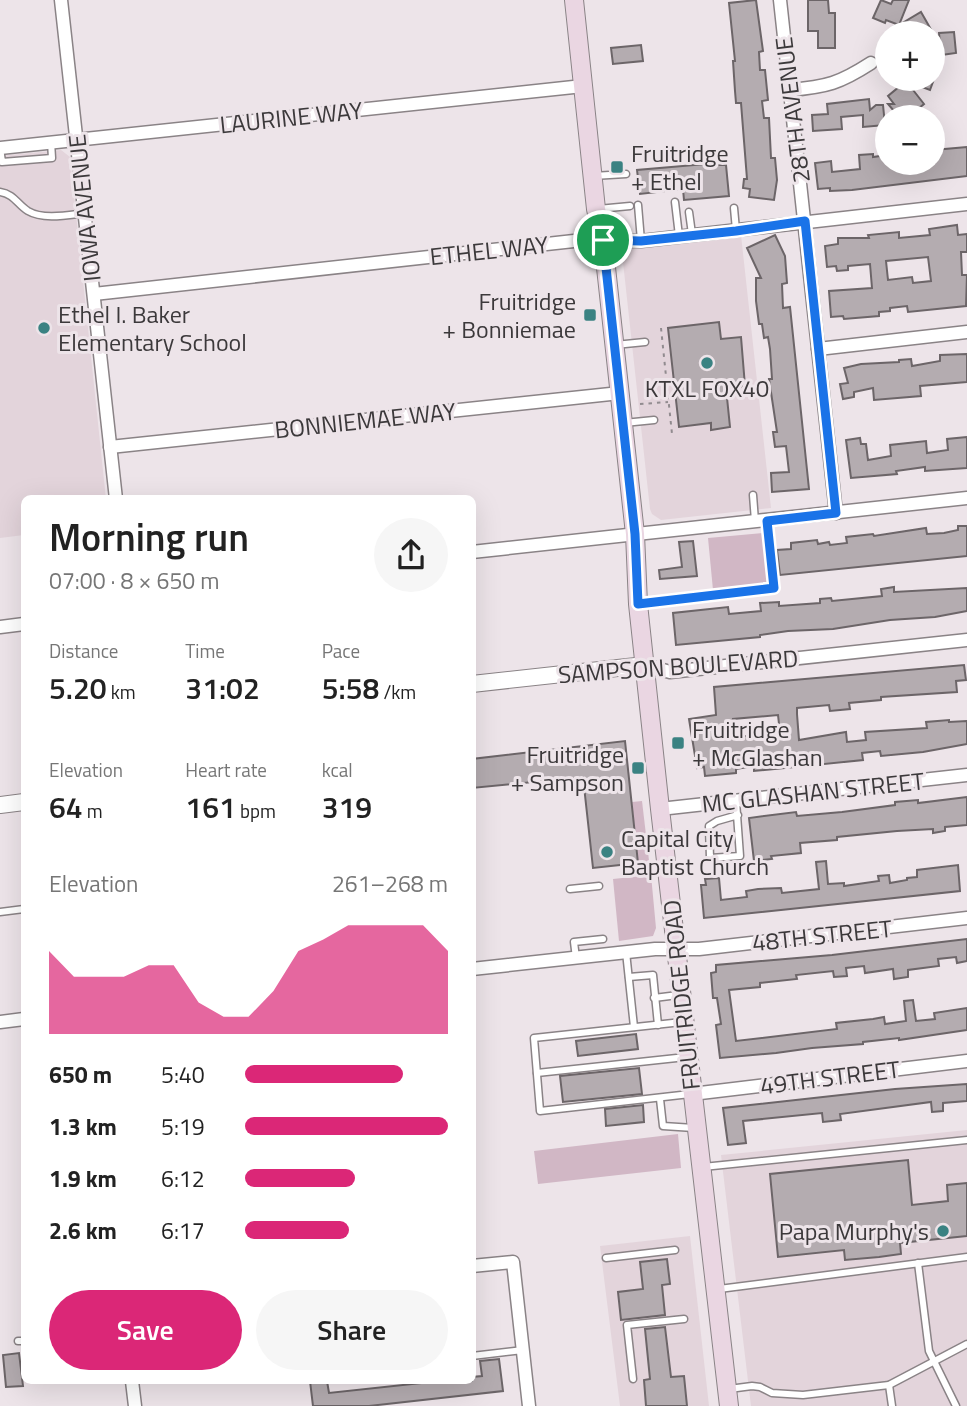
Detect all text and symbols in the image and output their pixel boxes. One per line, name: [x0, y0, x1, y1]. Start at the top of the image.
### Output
map controls: [875, 21, 945, 175]
button: +: [875, 21, 945, 91]
street label: 28TH AVENUE: [765, 35, 819, 185]
street label: LAURINE WAY: [218, 92, 364, 142]
button: −: [875, 105, 945, 175]
street label: IOWA AVENUE: [58, 133, 110, 283]
place label: Fruitridge + Ethel: [631, 135, 729, 199]
marker: Fruitridge + Ethel: [609, 159, 625, 175]
pin: [573, 210, 633, 270]
icon: arrive: [584, 221, 622, 259]
street label: ETHEL WAY: [428, 226, 550, 274]
place label: Fruitridge + Bonniemae: [442, 283, 576, 347]
place label: Ethel I. Baker Elementary School: [58, 296, 247, 360]
marker: Fruitridge + Bonniemae: [582, 307, 598, 323]
marker: Ethel I. Baker Elementary School: [36, 320, 52, 336]
marker: KTXL FOX40: [699, 355, 715, 371]
place label: KTXL FOX40: [645, 370, 769, 406]
street label: BONNIEMAE WAY: [273, 393, 457, 447]
text: Morning run: [49, 508, 249, 566]
button: share: [374, 518, 448, 592]
text: 07:00 · 8 × 650 m: [49, 563, 219, 598]
text: Distance: [49, 636, 118, 665]
text: Time: [185, 636, 225, 665]
text: Pace: [322, 636, 360, 665]
street label: SAMPSON BOULEVARD: [557, 640, 799, 692]
text: 5.20: [49, 665, 107, 711]
text: 31:02: [185, 665, 260, 711]
text: 5:58: [322, 665, 379, 711]
text: km: [107, 677, 136, 706]
text: /km: [379, 677, 416, 706]
place label: Fruitridge + McGlashan: [692, 711, 823, 775]
marker: Fruitridge + McGlashan: [670, 735, 686, 751]
place label: Fruitridge + Sampson: [511, 736, 624, 800]
text: Elevation: [49, 755, 123, 784]
text: Heart rate: [185, 755, 267, 784]
text: kcal: [322, 755, 353, 784]
marker: Fruitridge + Sampson: [630, 760, 646, 776]
street label: MC GLASHAN STREET: [700, 762, 926, 822]
text: 64: [49, 784, 83, 830]
text: 161: [185, 784, 236, 830]
text: 319: [322, 784, 372, 830]
text: m: [83, 796, 103, 825]
text: bpm: [236, 796, 276, 825]
place label: Capital City Baptist Church: [621, 820, 769, 884]
marker: Capital City Baptist Church: [599, 844, 615, 860]
text: Elevation: [49, 866, 138, 901]
text: 261–268 m: [332, 866, 448, 901]
street label: FRUITRIDGE ROAD: [653, 898, 709, 1092]
street label: 48TH STREET: [750, 910, 894, 960]
street label: 49TH STREET: [758, 1051, 902, 1103]
text: 650 m: [49, 1057, 112, 1092]
text: 5:40: [161, 1057, 205, 1092]
text: 1.3 km: [49, 1109, 117, 1144]
text: 5:19: [161, 1109, 205, 1144]
text: 1.9 km: [49, 1161, 117, 1196]
text: 6:12: [161, 1161, 205, 1196]
text: 2.6 km: [49, 1213, 117, 1248]
text: 6:17: [161, 1213, 205, 1248]
place label: Papa Murphy's: [779, 1213, 929, 1249]
marker: Papa Murphy's: [935, 1223, 951, 1239]
button: Save: [49, 1290, 242, 1370]
button: Share: [256, 1290, 448, 1370]

